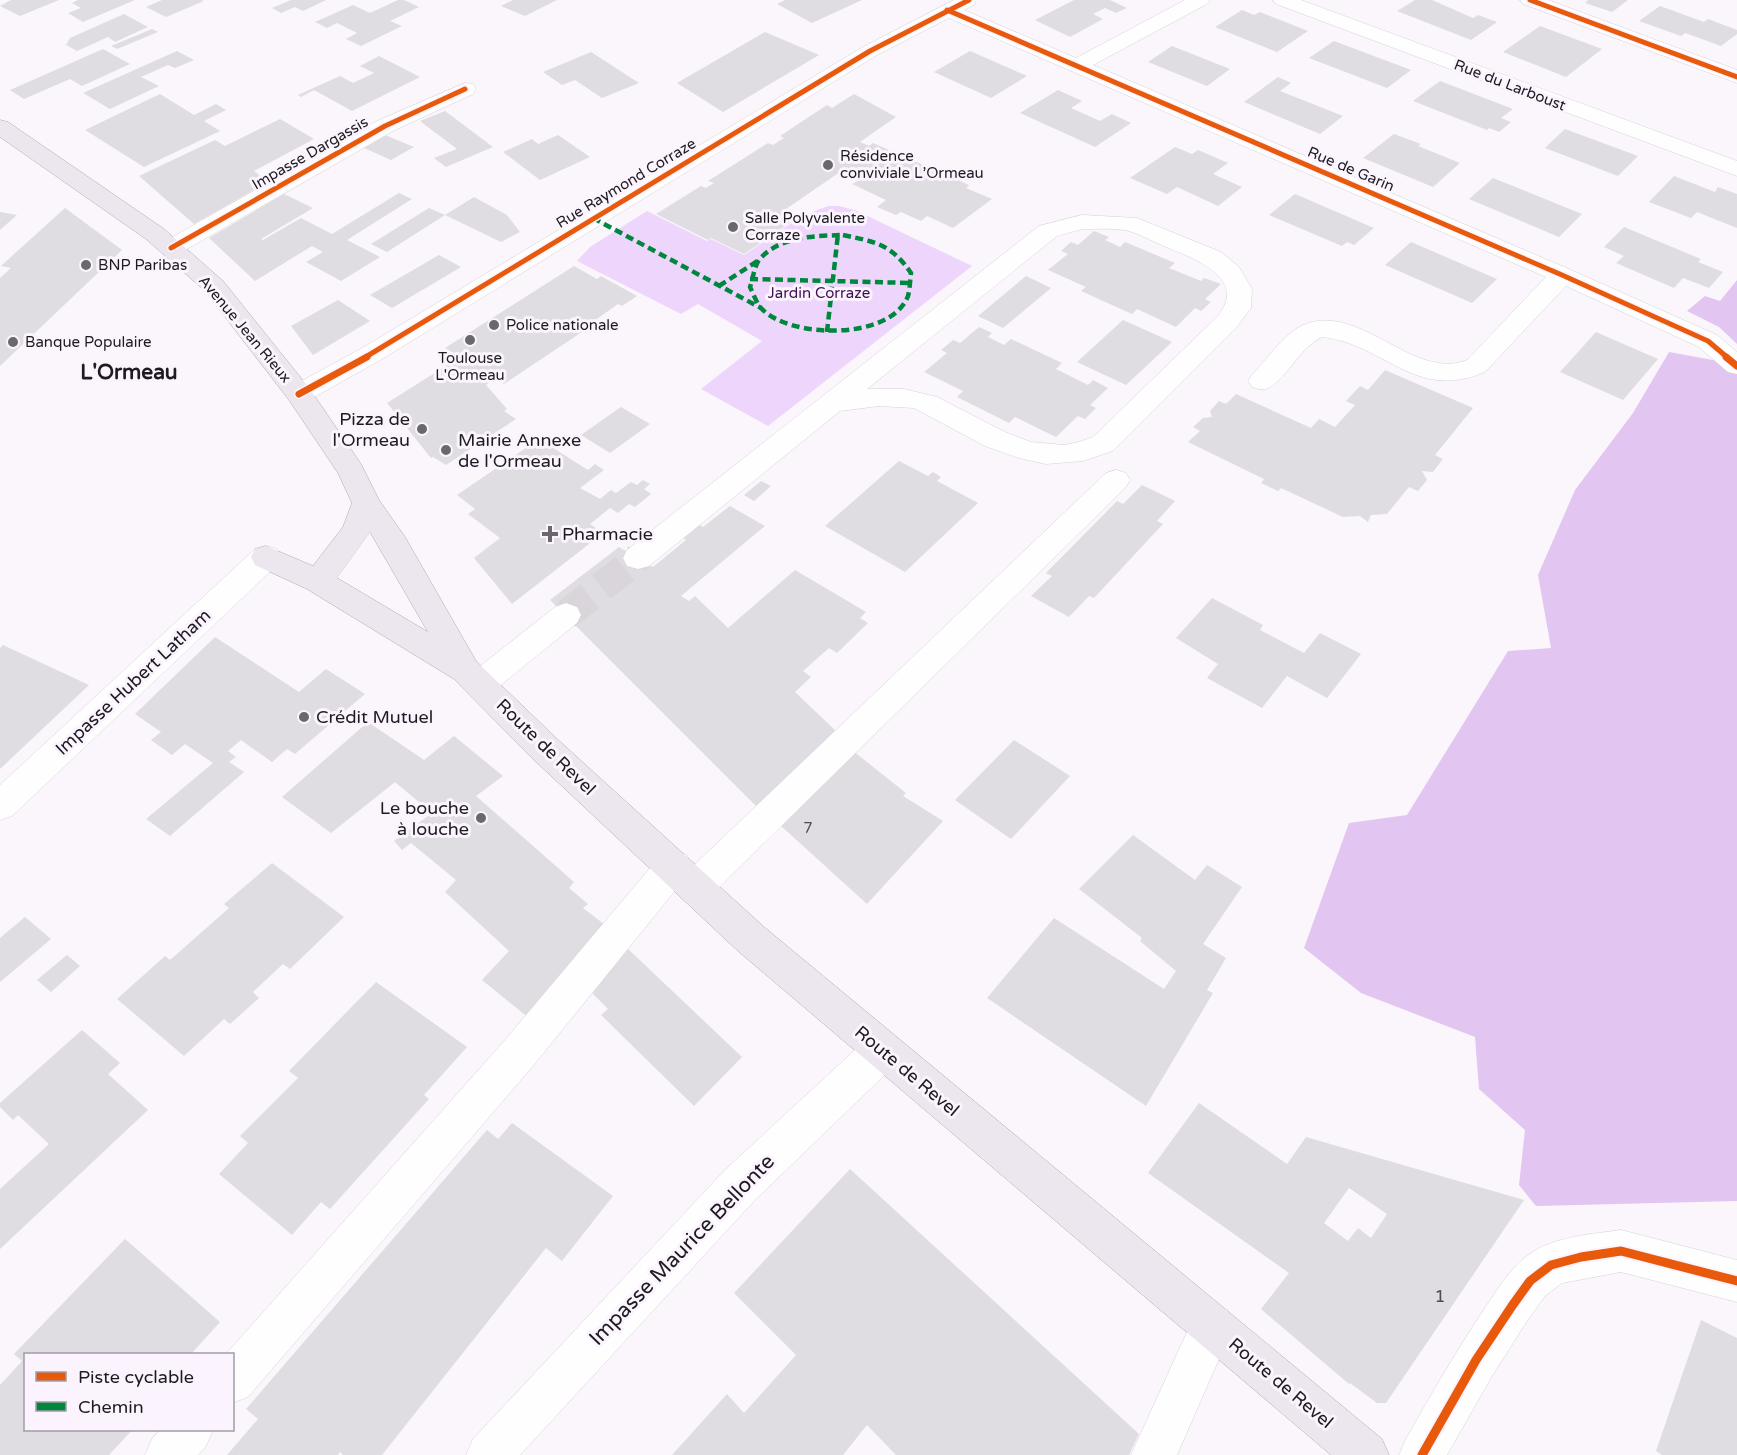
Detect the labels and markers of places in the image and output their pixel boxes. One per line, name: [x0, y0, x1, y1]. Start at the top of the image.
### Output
place label: Résidence conviviale L’Ormeau: [840, 147, 984, 182]
marker: Résidence conviviale L’Ormeau: [821, 158, 835, 172]
place label: Salle Polyvalente Corraze: [745, 209, 865, 244]
marker: Salle Polyvalente Corraze: [726, 220, 740, 234]
place label: BNP Paribas: [98, 256, 187, 274]
marker: BNP Paribas: [79, 258, 93, 272]
place label: Police nationale: [506, 316, 619, 334]
marker: Police nationale: [487, 318, 501, 332]
place label: Banque Populaire: [25, 333, 151, 351]
marker: Toulouse L'Ormeau: [463, 333, 477, 347]
marker: Banque Populaire: [6, 335, 20, 349]
place label: Toulouse L'Ormeau: [435, 349, 505, 384]
place label: Pizza de l'Ormeau: [332, 408, 410, 451]
marker: Pizza de l'Ormeau: [415, 422, 429, 436]
place label: Mairie Annexe de l'Ormeau: [458, 429, 581, 472]
marker: Mairie Annexe de l'Ormeau: [439, 443, 453, 457]
place label: Pharmacie: [562, 523, 653, 545]
marker: Pharmacie: [543, 527, 557, 541]
place label: Crédit Mutuel: [316, 706, 433, 728]
marker: Crédit Mutuel: [297, 710, 311, 724]
place label: Le bouche à louche: [380, 797, 469, 840]
marker: Le bouche à louche: [474, 811, 488, 825]

